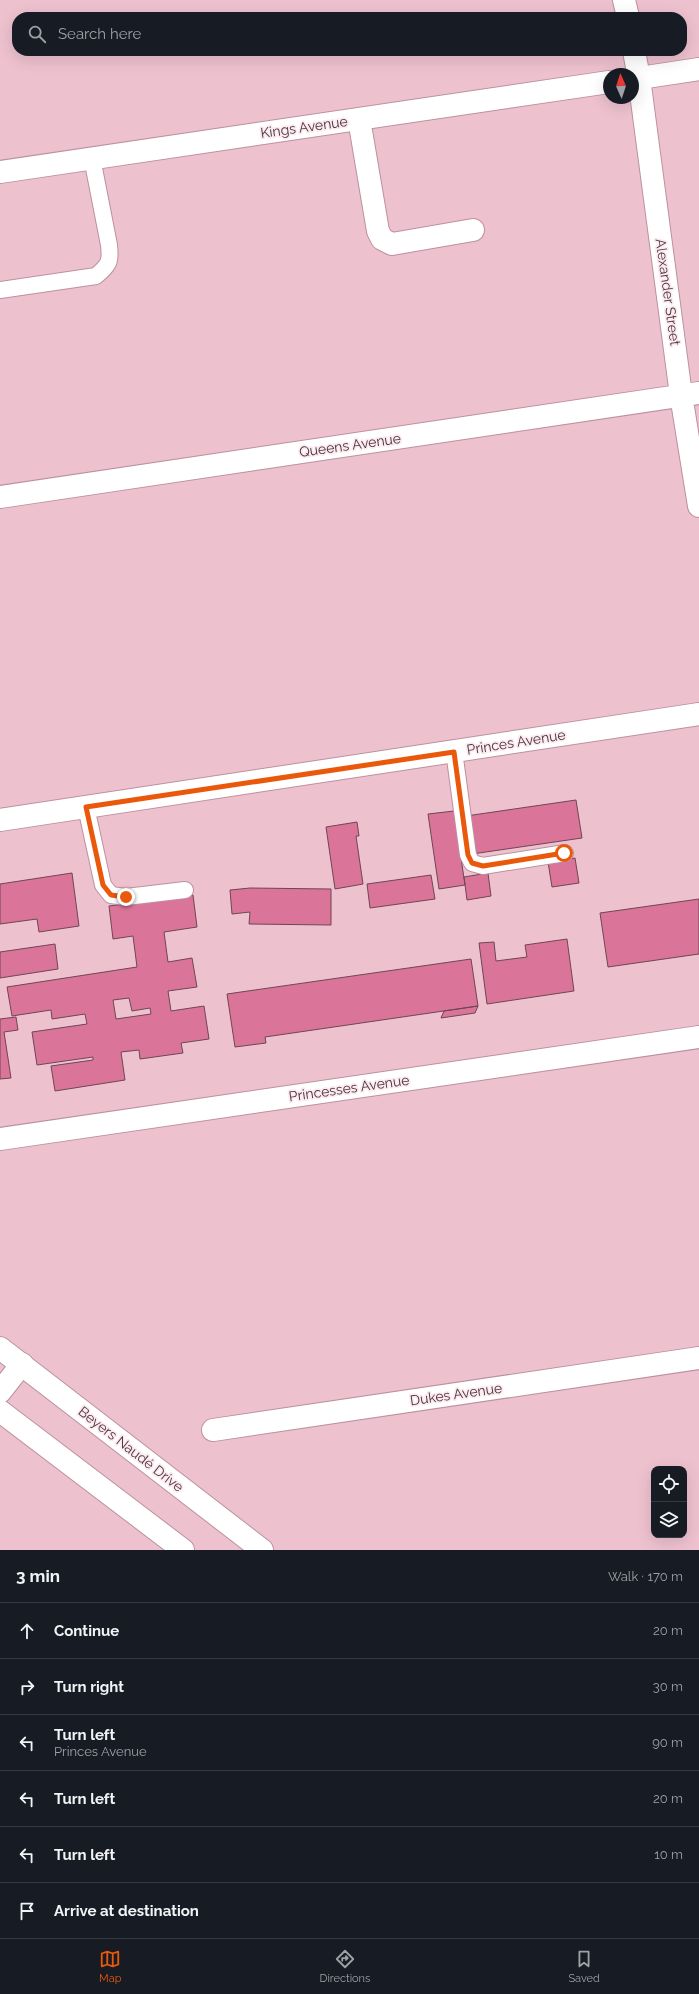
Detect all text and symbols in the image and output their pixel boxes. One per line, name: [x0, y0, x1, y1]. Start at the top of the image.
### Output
search box: [12, 12, 687, 56]
icon: search: [26, 23, 48, 45]
text: Search here: [58, 25, 141, 43]
north arrow: [603, 68, 639, 104]
street label: Kings Avenue: [259, 113, 349, 141]
street label: Alexander Street: [653, 237, 683, 347]
street label: Queens Avenue: [298, 430, 402, 460]
street label: Princes Avenue: [466, 726, 566, 758]
route start: [555, 844, 573, 862]
route end: [117, 888, 135, 906]
street label: Princesses Avenue: [288, 1072, 410, 1104]
street label: Dukes Avenue: [409, 1380, 503, 1408]
street label: Beyers Naudé Drive: [75, 1403, 187, 1495]
map controls: [651, 1466, 687, 1538]
button: locate: [651, 1466, 687, 1502]
button: layers: [651, 1502, 687, 1538]
text: 3 min: [16, 1566, 60, 1586]
text: Walk · 170 m: [608, 1569, 683, 1584]
icon: ahead: [16, 1620, 38, 1642]
text: Continue: [54, 1622, 119, 1640]
text: 20 m: [653, 1623, 683, 1638]
icon: right: [16, 1676, 38, 1698]
text: Turn right: [54, 1678, 124, 1696]
text: 30 m: [653, 1679, 683, 1694]
text: Turn left: [54, 1726, 115, 1744]
icon: left: [16, 1732, 38, 1754]
text: 90 m: [652, 1735, 683, 1750]
text: Princes Avenue: [54, 1744, 147, 1759]
icon: left: [16, 1788, 38, 1810]
text: Turn left: [54, 1790, 115, 1808]
text: 20 m: [653, 1791, 683, 1806]
icon: left: [16, 1844, 38, 1866]
text: Turn left: [54, 1846, 115, 1864]
text: 10 m: [654, 1847, 683, 1862]
icon: arrive: [16, 1900, 38, 1922]
text: Arrive at destination: [54, 1902, 199, 1920]
tab: Map: [99, 1948, 121, 1985]
tab: Directions: [320, 1948, 370, 1985]
tab: Saved: [568, 1948, 600, 1985]

